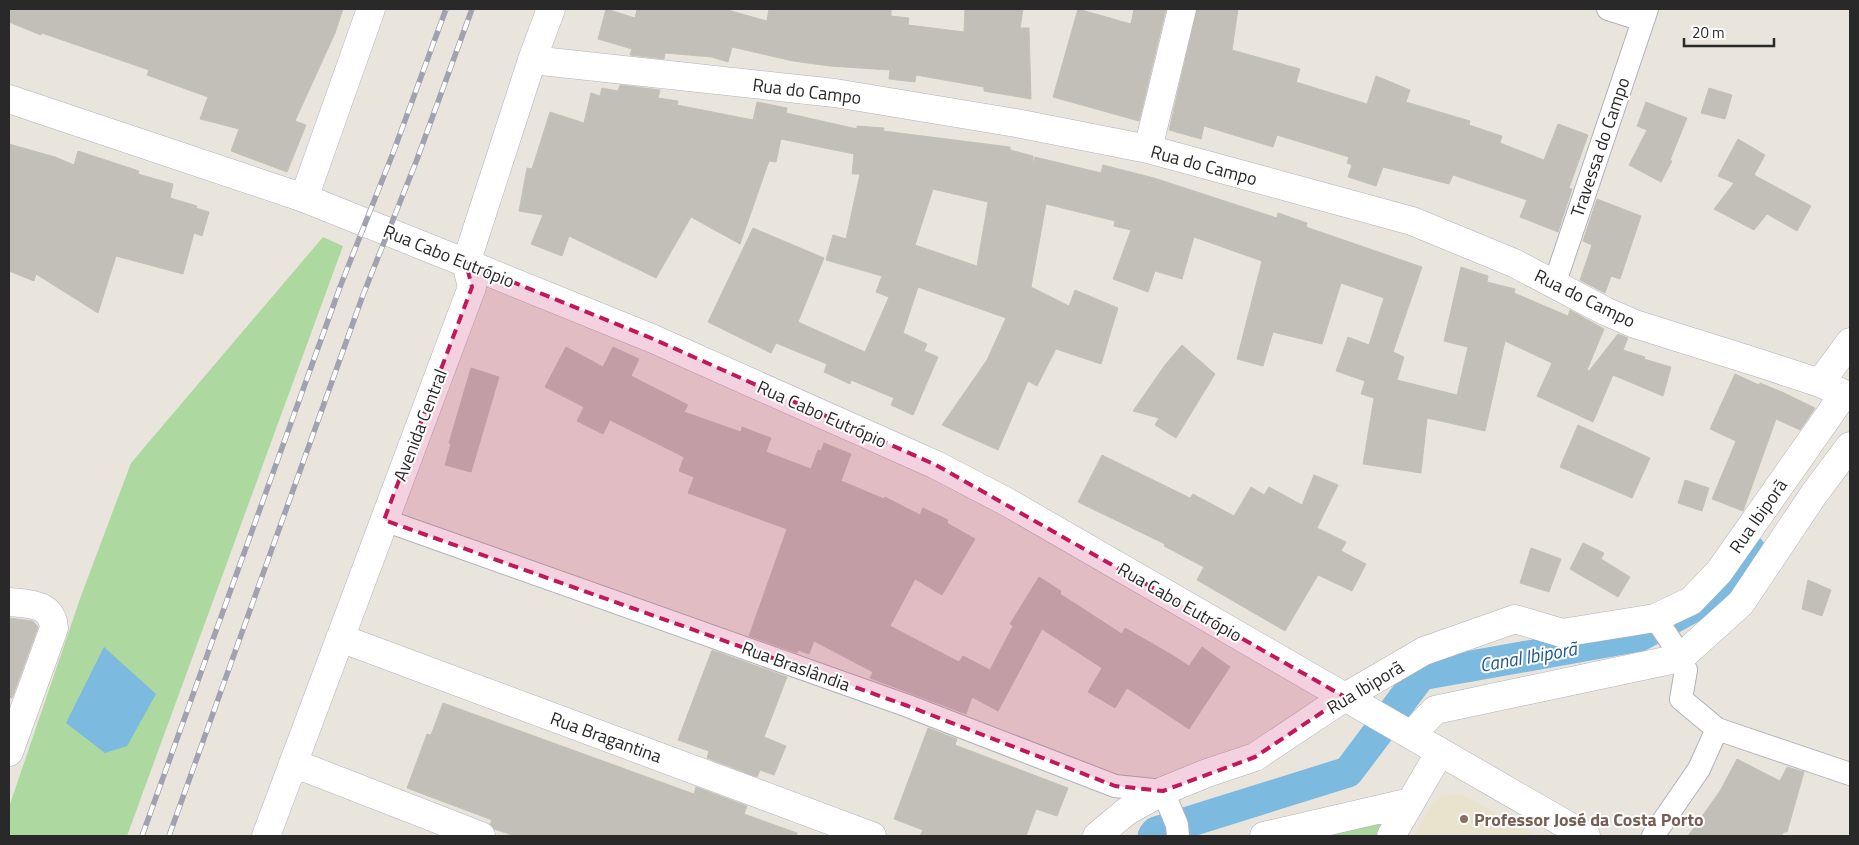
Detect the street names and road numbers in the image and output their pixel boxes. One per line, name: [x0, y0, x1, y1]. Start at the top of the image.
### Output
street label: Rua do Campo: [751, 71, 863, 111]
street label: Travessa do Campo: [1563, 73, 1637, 221]
street label: Rua do Campo: [1148, 138, 1260, 192]
street label: Rua Cabo Eutrópio: [379, 217, 519, 295]
street label: Rua do Campo: [1530, 262, 1640, 334]
street label: Avenida Central: [386, 365, 454, 485]
street label: Rua Cabo Eutrópio: [753, 373, 891, 455]
street label: Rua Ibiporã: [1722, 473, 1794, 559]
street label: Rua Cabo Eutrópio: [1113, 555, 1247, 649]
street label: Rua Braslândia: [738, 634, 854, 698]
street label: Rua Ibiporã: [1321, 653, 1409, 721]
street label: Rua Bragantina: [547, 704, 665, 770]

